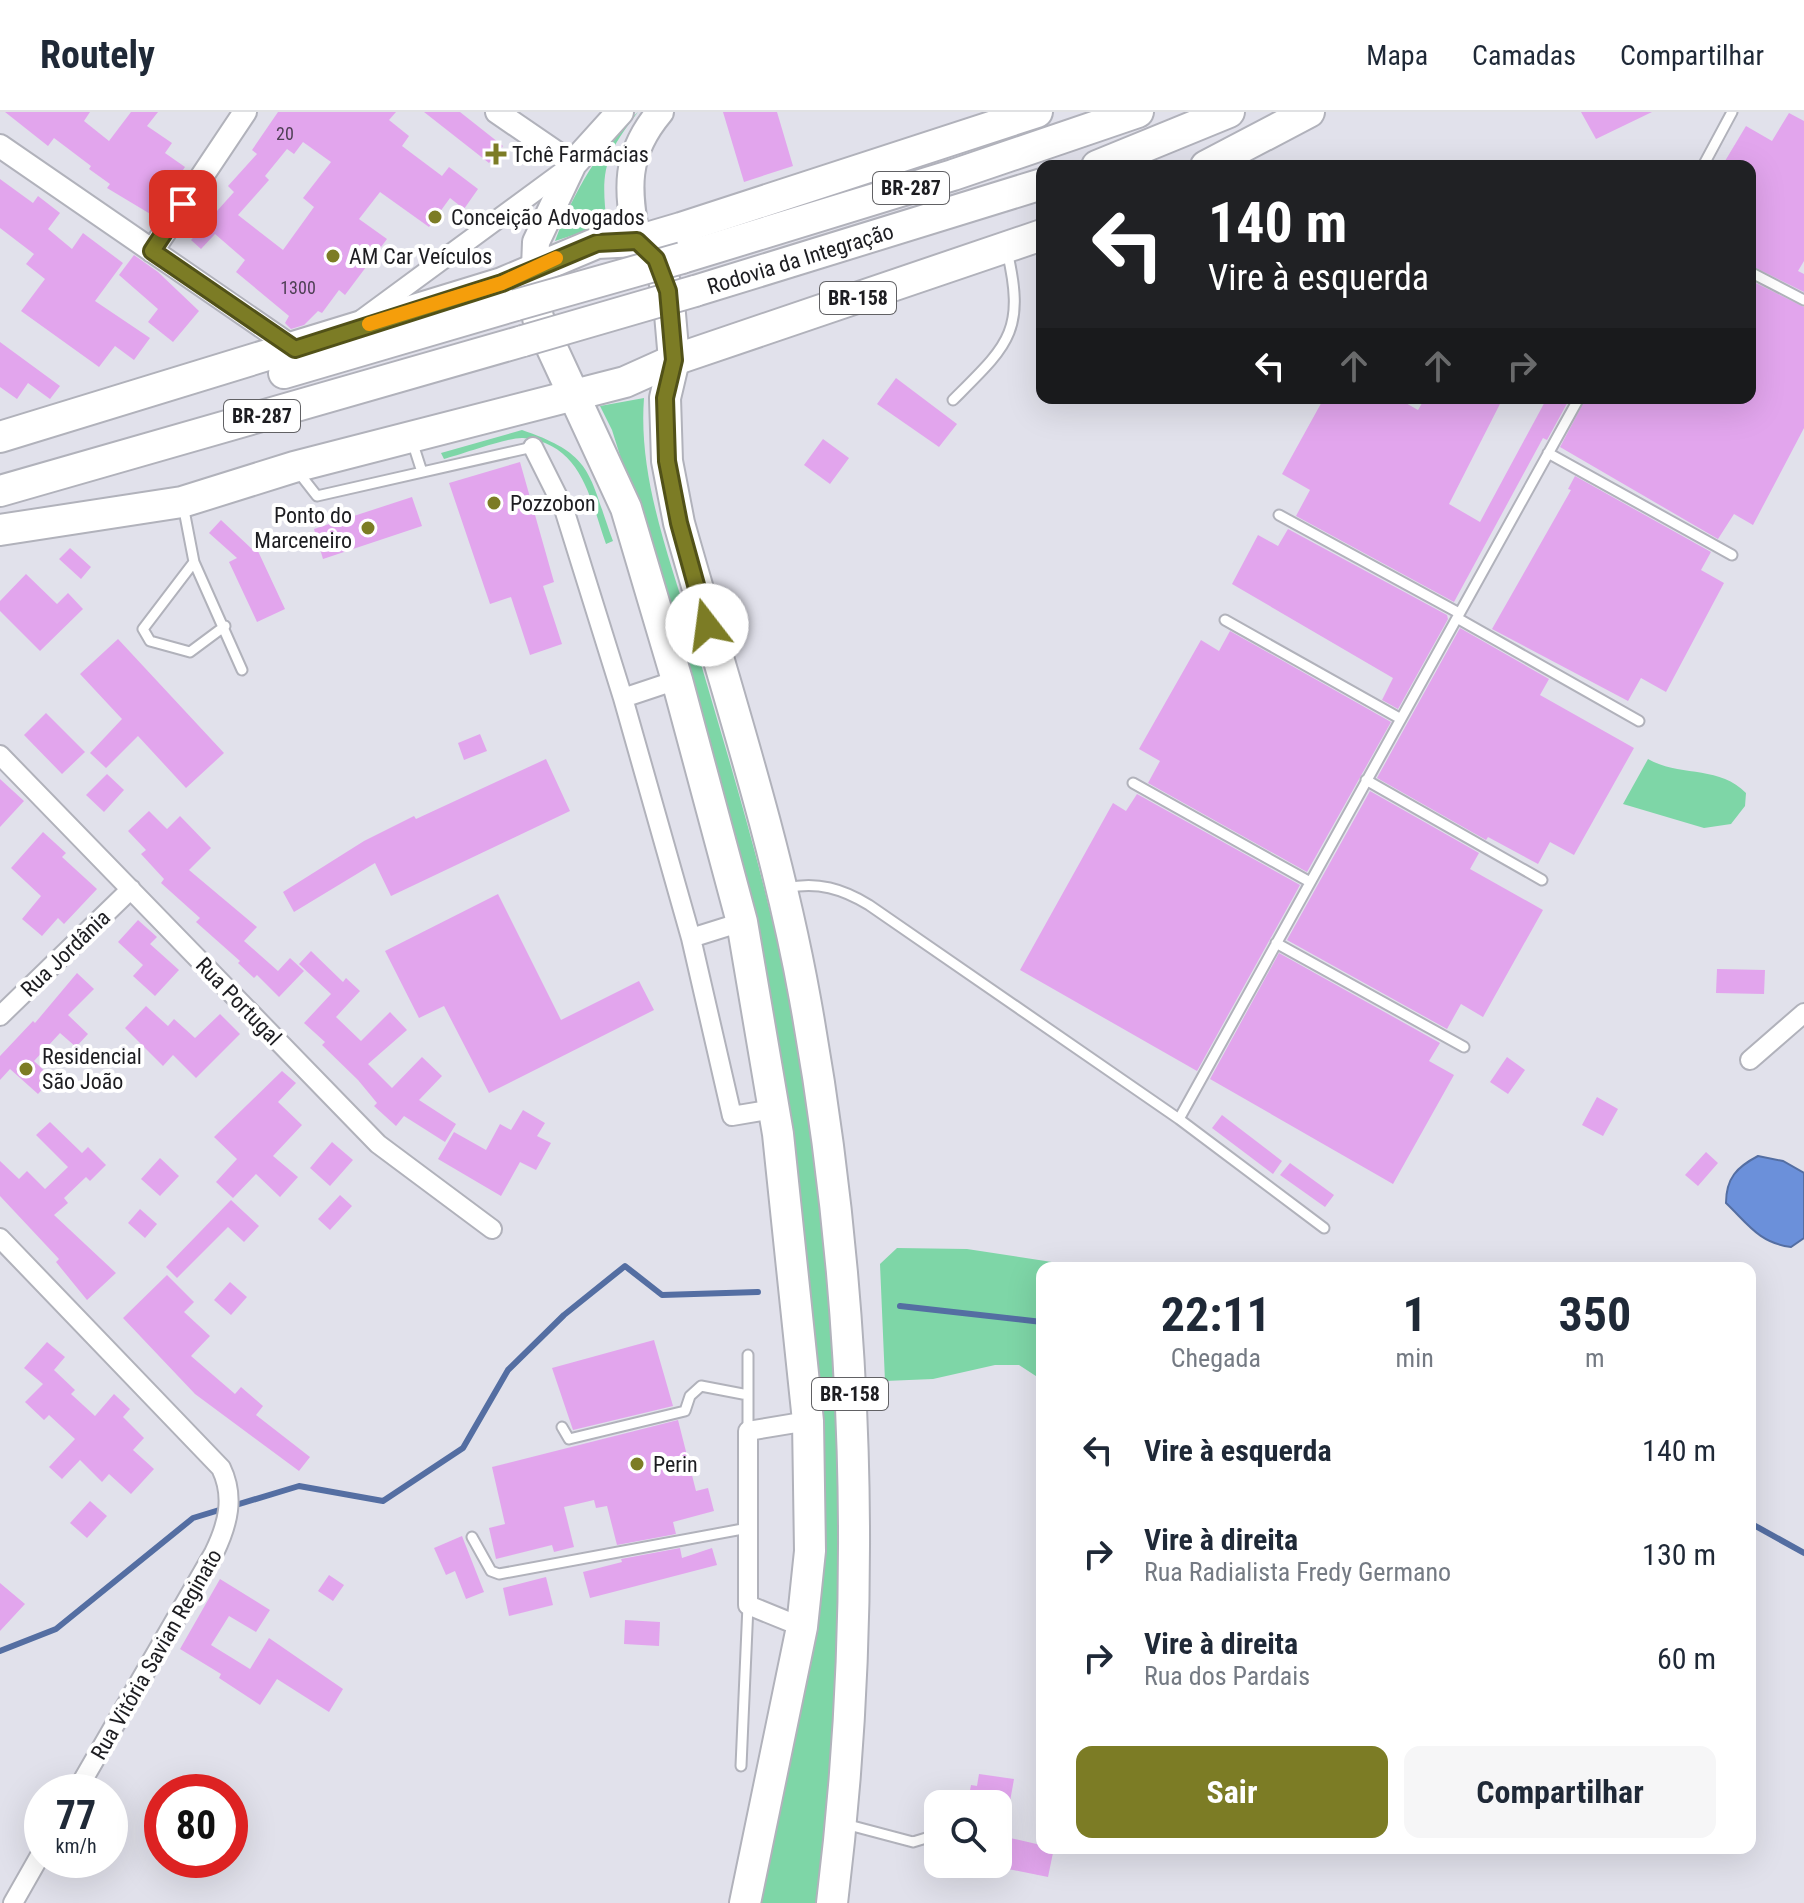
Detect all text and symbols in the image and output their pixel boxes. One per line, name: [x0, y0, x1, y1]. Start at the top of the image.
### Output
text: Routely: [40, 33, 155, 77]
text: Mapa: [1366, 39, 1428, 72]
text: Camadas: [1472, 39, 1576, 72]
text: Compartilhar: [1620, 39, 1764, 72]
house number: 20: [276, 123, 294, 144]
place label: Tchê Farmácias: [512, 142, 649, 167]
marker: Tchê Farmácias: [487, 145, 505, 163]
pin: [149, 170, 217, 238]
road number: BR-287: [873, 172, 949, 204]
icon: arrive: [161, 182, 205, 226]
text: 140 m: [1208, 190, 1347, 256]
icon: left: [1076, 192, 1180, 296]
place label: Conceição Advogados: [451, 205, 645, 230]
marker: Conceição Advogados: [426, 208, 444, 226]
street label: Rodovia da Integração: [704, 219, 896, 300]
place label: AM Car Veículos: [349, 244, 492, 269]
marker: AM Car Veículos: [324, 247, 342, 265]
text: Vire à esquerda: [1208, 257, 1429, 299]
house number: 1300: [280, 277, 316, 298]
road number: BR-158: [820, 282, 896, 314]
icon: left: [1248, 344, 1292, 388]
icon: ahead: [1332, 344, 1376, 388]
icon: ahead: [1416, 344, 1460, 388]
icon: right: [1500, 344, 1544, 388]
road number: BR-287: [224, 400, 300, 432]
place label: Pozzobon: [510, 491, 596, 516]
marker: Pozzobon: [485, 494, 503, 512]
place label: Ponto do Marceneiro: [254, 503, 352, 553]
marker: Ponto do Marceneiro: [359, 519, 377, 537]
position arrow: [665, 583, 749, 667]
street label: Rua Jordânia: [16, 905, 115, 1002]
street label: Rua Portugal: [191, 952, 286, 1050]
place label: Residencial São João: [42, 1044, 142, 1094]
marker: Residencial São João: [17, 1060, 35, 1078]
text: 22:11: [1161, 1286, 1271, 1343]
text: 1: [1403, 1286, 1427, 1343]
text: 350: [1558, 1286, 1631, 1343]
text: Chegada: [1171, 1343, 1261, 1373]
text: min: [1396, 1343, 1434, 1373]
text: m: [1585, 1343, 1605, 1373]
road number: BR-158: [812, 1378, 888, 1410]
icon: left: [1076, 1428, 1120, 1472]
text: Vire à esquerda: [1144, 1433, 1332, 1468]
text: 140 m: [1642, 1433, 1716, 1468]
place label: Perin: [653, 1452, 698, 1477]
marker: Perin: [628, 1455, 646, 1473]
text: Vire à direita: [1144, 1522, 1298, 1557]
icon: right: [1076, 1532, 1120, 1576]
text: 130 m: [1642, 1537, 1716, 1572]
street label: Rua Vitória Savian Reginato: [86, 1545, 227, 1764]
text: Rua Radialista Fredy Germano: [1144, 1557, 1451, 1587]
text: Vire à direita: [1144, 1626, 1298, 1661]
icon: right: [1076, 1636, 1120, 1680]
text: 60 m: [1657, 1641, 1716, 1676]
text: Rua dos Pardais: [1144, 1661, 1310, 1691]
button: Sair: [1076, 1746, 1388, 1838]
button: Compartilhar: [1404, 1746, 1716, 1838]
speed limit sign: 80: [144, 1774, 248, 1878]
map controls: [924, 1790, 1012, 1878]
button: search: [924, 1790, 1012, 1878]
text: 77: [56, 1792, 96, 1839]
text: km/h: [55, 1834, 97, 1858]

